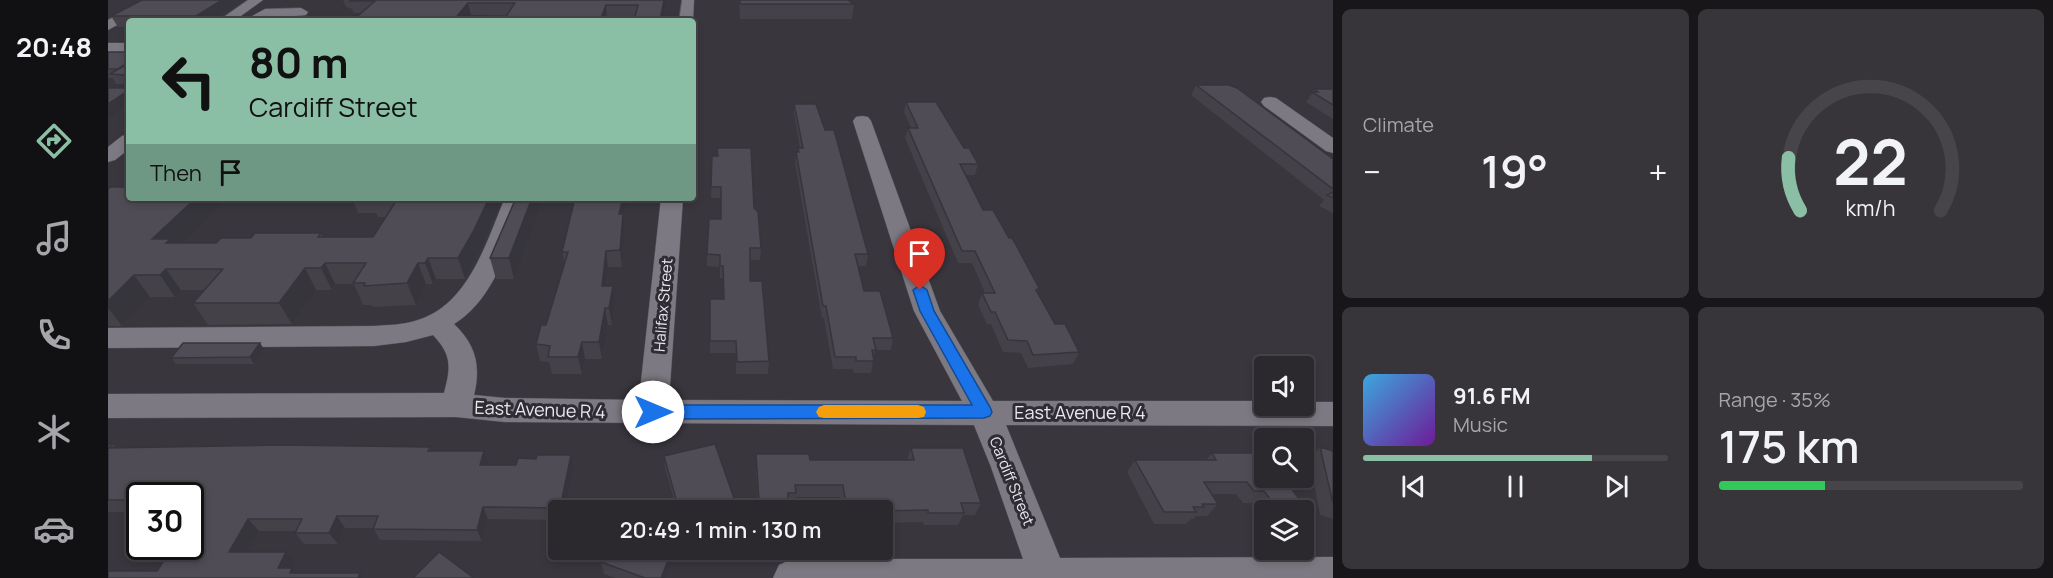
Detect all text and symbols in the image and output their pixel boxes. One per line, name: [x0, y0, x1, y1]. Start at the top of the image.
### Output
text: 20:48: [16, 28, 92, 65]
text: 80 m: [249, 33, 349, 91]
icon: left: [150, 42, 228, 120]
text: Cardiff Street: [249, 88, 418, 125]
text: Climate: [1363, 111, 1434, 138]
text: 22: [1834, 118, 1908, 204]
icon: directions: [33, 120, 75, 162]
text: 19°: [1481, 140, 1548, 202]
text: −: [1363, 149, 1381, 194]
text: +: [1648, 149, 1667, 194]
icon: arrive: [214, 156, 247, 189]
text: Then: [150, 158, 202, 188]
text: km/h: [1846, 193, 1896, 222]
icon: music: [33, 217, 75, 259]
pin: [894, 228, 945, 290]
icon: arrive: [903, 237, 936, 270]
street label: Halifax Street: [648, 257, 678, 353]
icon: phone: [33, 314, 75, 356]
map controls: [1254, 356, 1314, 560]
button: sound: [1254, 356, 1314, 416]
position arrow: [621, 380, 685, 444]
text: 91.6 FM: [1453, 381, 1531, 411]
text: Range · 35%: [1719, 386, 1831, 413]
street label: East Avenue R 4: [474, 395, 606, 423]
street label: East Avenue R 4: [1014, 400, 1146, 424]
icon: climate: [33, 411, 75, 453]
text: Music: [1453, 411, 1508, 438]
text: 175 km: [1719, 415, 1860, 477]
button: search: [1254, 428, 1314, 488]
street label: Cardiff Street: [985, 434, 1039, 528]
icon: previous: [1397, 470, 1430, 503]
icon: pause: [1499, 470, 1532, 503]
icon: next: [1600, 470, 1633, 503]
speed limit sign: 30: [126, 482, 204, 560]
button: layers: [1254, 500, 1314, 560]
icon: car: [33, 508, 75, 550]
text: 20:49 · 1 min · 130 m: [620, 515, 821, 545]

